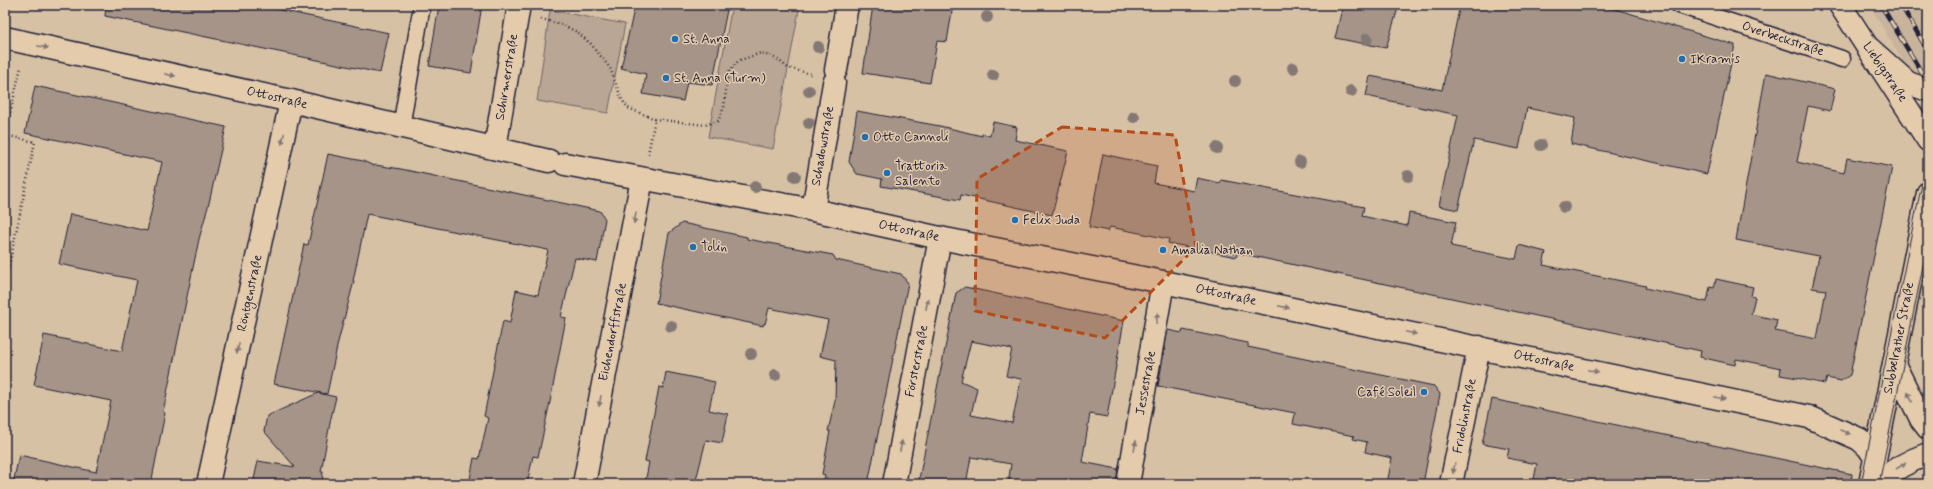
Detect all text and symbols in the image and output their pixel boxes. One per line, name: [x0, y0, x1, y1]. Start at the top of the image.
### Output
street label: Overbeckstraße: [1740, 18, 1826, 60]
place label: St. Anna: [683, 31, 730, 48]
street label: Schirmerstraße: [492, 33, 522, 121]
marker: St. Anna: [670, 34, 680, 44]
street label: Liebigstraße: [1858, 39, 1911, 106]
one-way arrow: [37, 45, 49, 51]
place label: IKram's: [1690, 51, 1740, 68]
marker: IKram's: [1677, 54, 1687, 64]
place label: St. Anna (Turm): [674, 70, 766, 87]
one-way arrow: [164, 72, 176, 78]
marker: St. Anna (Turm): [661, 73, 671, 83]
street label: Ottostraße: [245, 83, 309, 113]
street label: Schadowstraße: [808, 105, 838, 187]
place label: Otto Cannoli: [873, 129, 949, 146]
marker: Otto Cannoli: [860, 132, 870, 142]
one-way arrow: [280, 133, 286, 145]
place label: Trattoria Salento: [895, 158, 947, 190]
marker: Trattoria Salento: [882, 168, 892, 178]
one-way arrow: [631, 212, 637, 224]
place label: Felix Juda: [1023, 212, 1080, 229]
marker: Felix Juda: [1010, 215, 1020, 225]
street label: Ottostraße: [877, 216, 941, 246]
place label: Tolin: [701, 239, 727, 256]
marker: Tolin: [688, 242, 698, 252]
place label: Amalia Nathan: [1171, 242, 1253, 259]
marker: Amalia Nathan: [1158, 245, 1168, 255]
street label: Röntgenstraße: [234, 253, 267, 333]
street label: Ottostraße: [1194, 280, 1258, 310]
street label: Eichendorffstraße: [595, 281, 631, 383]
street label: Subbelrather Straße: [1880, 281, 1918, 395]
one-way arrow: [924, 298, 930, 310]
one-way arrow: [1277, 304, 1290, 310]
one-way arrow: [1154, 311, 1160, 324]
street label: Försterstraße: [902, 323, 932, 399]
one-way arrow: [1405, 331, 1417, 337]
one-way arrow: [234, 342, 240, 354]
street label: Ottostraße: [1512, 346, 1576, 376]
street label: Jessestraße: [1132, 349, 1160, 417]
one-way arrow: [1587, 369, 1599, 375]
street label: Fridolinstraße: [1449, 377, 1481, 455]
place label: Café Soleil: [1357, 384, 1416, 401]
marker: Café Soleil: [1419, 387, 1429, 397]
one-way arrow: [1907, 391, 1913, 402]
one-way arrow: [596, 394, 602, 407]
one-way arrow: [1714, 395, 1726, 401]
one-way arrow: [1840, 430, 1852, 436]
one-way arrow: [898, 440, 904, 452]
one-way arrow: [1132, 440, 1138, 452]
one-way arrow: [1451, 462, 1457, 474]
one-way arrow: [1895, 463, 1906, 470]

